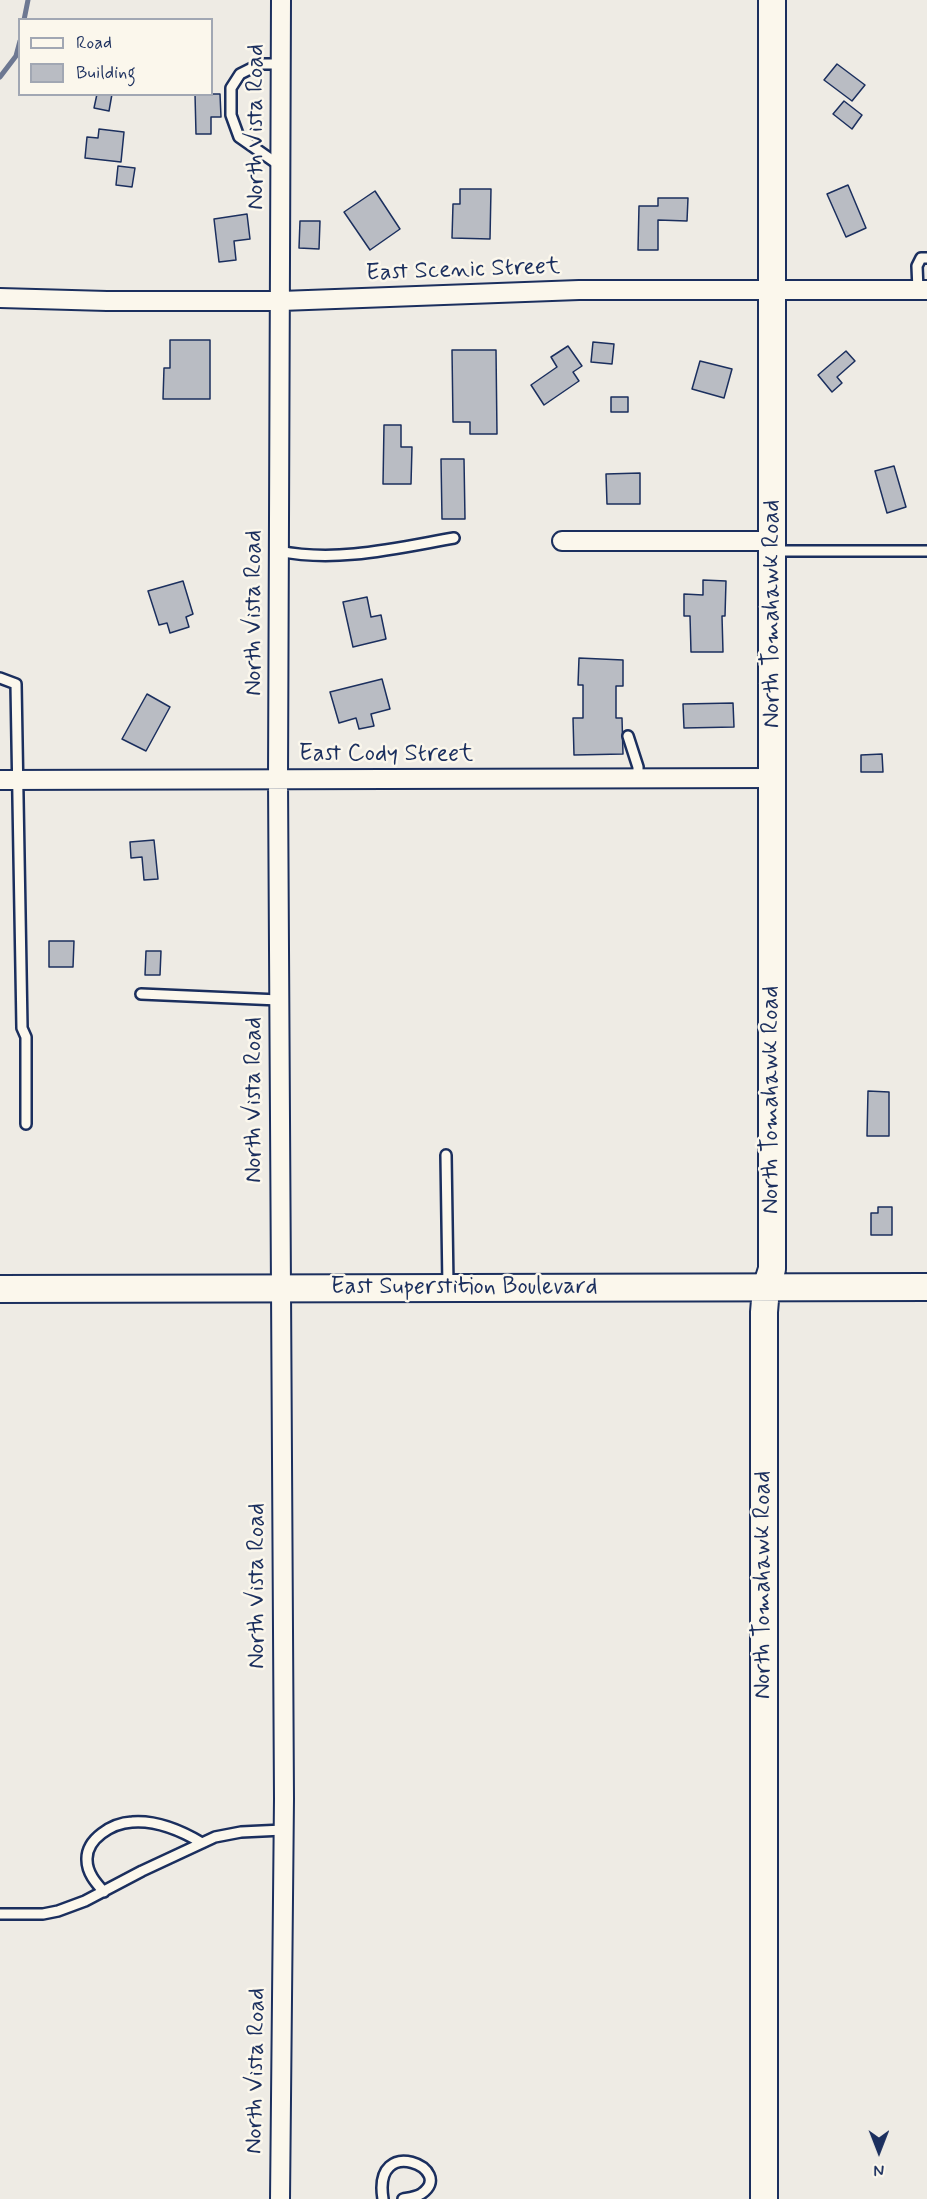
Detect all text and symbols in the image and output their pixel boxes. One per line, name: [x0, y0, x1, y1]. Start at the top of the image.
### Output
legend: [18, 18, 213, 96]
text: Road: [76, 31, 112, 55]
street label: North Vista Road: [243, 44, 271, 210]
text: Building: [76, 61, 136, 85]
street label: East Scenic Street: [365, 253, 561, 289]
street label: North Tomahawk Road: [759, 500, 787, 728]
street label: North Vista Road: [241, 530, 269, 696]
street label: East Cody Street: [299, 741, 473, 769]
street label: North Tomahawk Road: [758, 986, 786, 1214]
street label: North Vista Road: [241, 1017, 269, 1183]
street label: East Superstition Boulevard: [330, 1274, 598, 1302]
street label: North Tomahawk Road: [750, 1471, 778, 1699]
street label: North Vista Road: [244, 1503, 272, 1669]
street label: North Vista Road: [241, 1988, 273, 2154]
north arrow: [849, 2121, 909, 2181]
text: N: [874, 2159, 884, 2180]

